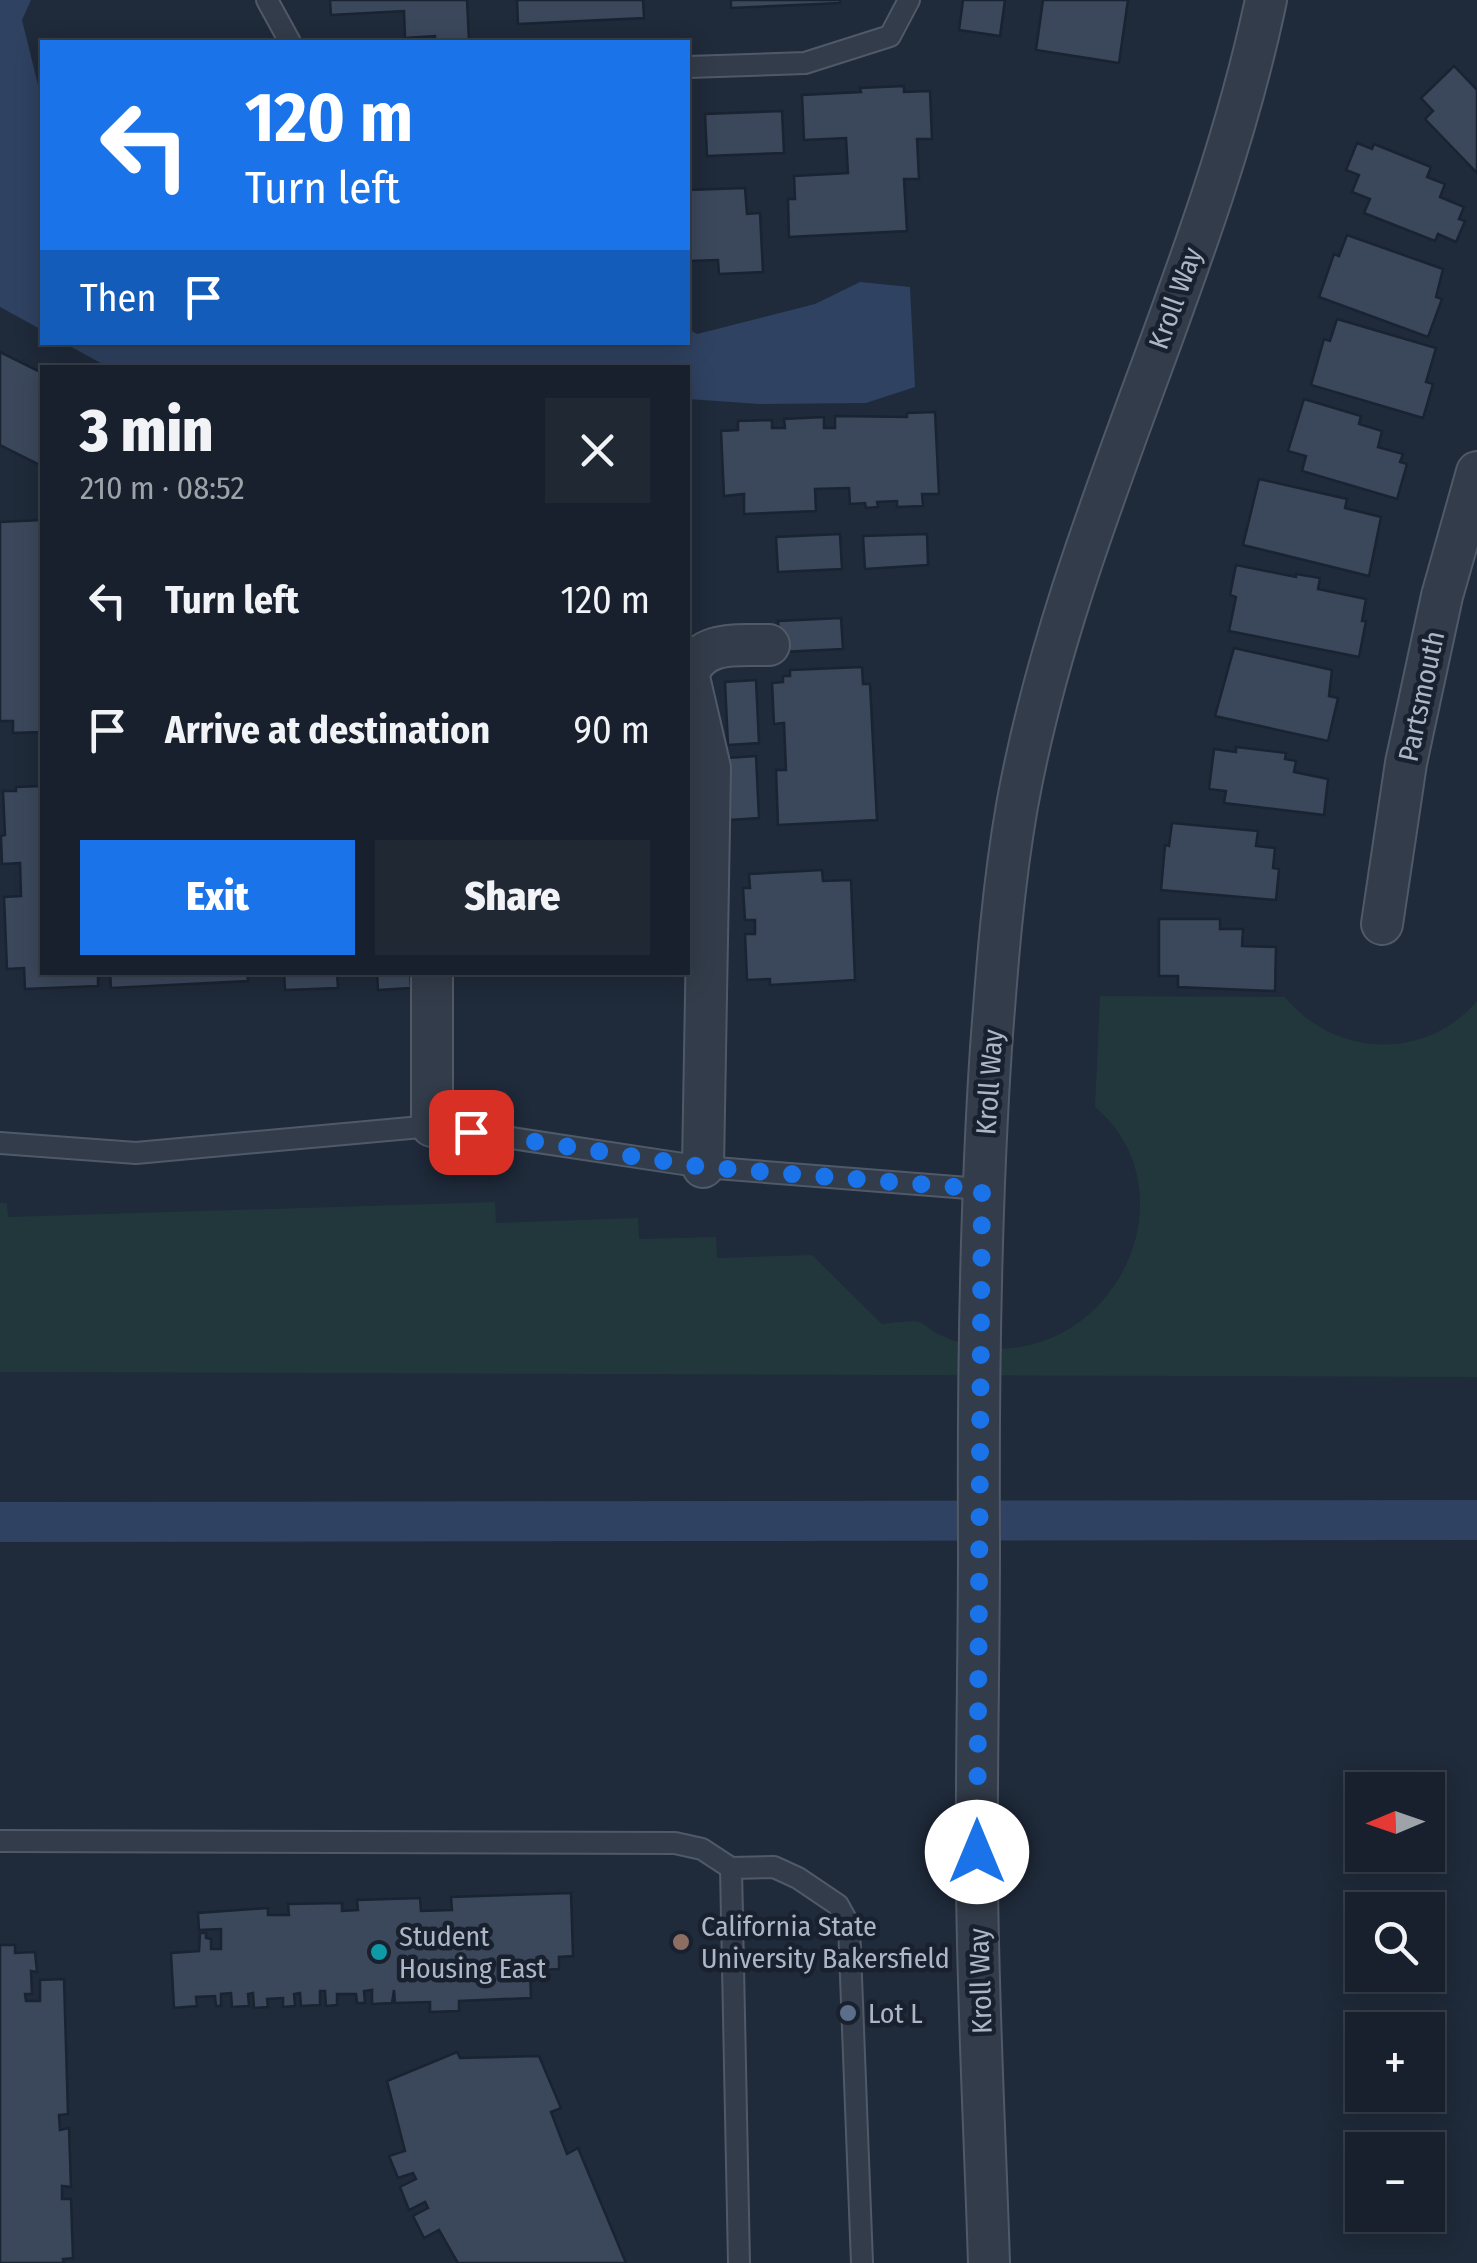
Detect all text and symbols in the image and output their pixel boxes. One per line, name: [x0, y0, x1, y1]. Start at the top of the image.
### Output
text: 120 m: [245, 76, 413, 160]
icon: left: [80, 80, 210, 210]
text: Turn left: [245, 161, 400, 215]
street label: Kroll Way: [1142, 242, 1209, 354]
icon: arrive: [176, 270, 231, 325]
text: Then: [80, 275, 156, 321]
text: 3 min: [80, 395, 213, 467]
button: close: [545, 398, 650, 503]
text: 210 m · 08:52: [80, 469, 245, 507]
icon: left: [80, 573, 135, 628]
text: Turn left: [165, 577, 299, 623]
text: 120 m: [560, 577, 650, 623]
street label: Partsmouth: [1392, 628, 1451, 764]
icon: arrive: [80, 703, 135, 758]
text: Arrive at destination: [165, 707, 490, 753]
text: 90 m: [574, 707, 650, 753]
button: Exit: [80, 840, 355, 955]
button: Share: [375, 840, 650, 955]
street label: Kroll Way: [969, 1028, 1010, 1136]
pin: [429, 1090, 514, 1175]
icon: arrive: [444, 1105, 499, 1160]
north arrow: [1345, 1772, 1445, 1872]
map controls: [1345, 1772, 1445, 2232]
position arrow: [925, 1800, 1029, 1904]
button: search: [1345, 1892, 1445, 1992]
place label: California State University Bakersfield: [701, 1910, 950, 1975]
place label: Student Housing East: [399, 1920, 547, 1985]
street label: Kroll Way: [962, 1927, 999, 2034]
marker: California State University Bakersfield: [670, 1931, 692, 1953]
marker: Student Housing East: [368, 1941, 390, 1963]
place label: Lot L: [868, 1997, 923, 2030]
marker: Lot L: [837, 2002, 859, 2024]
button: +: [1345, 2012, 1445, 2112]
button: −: [1345, 2132, 1445, 2232]

